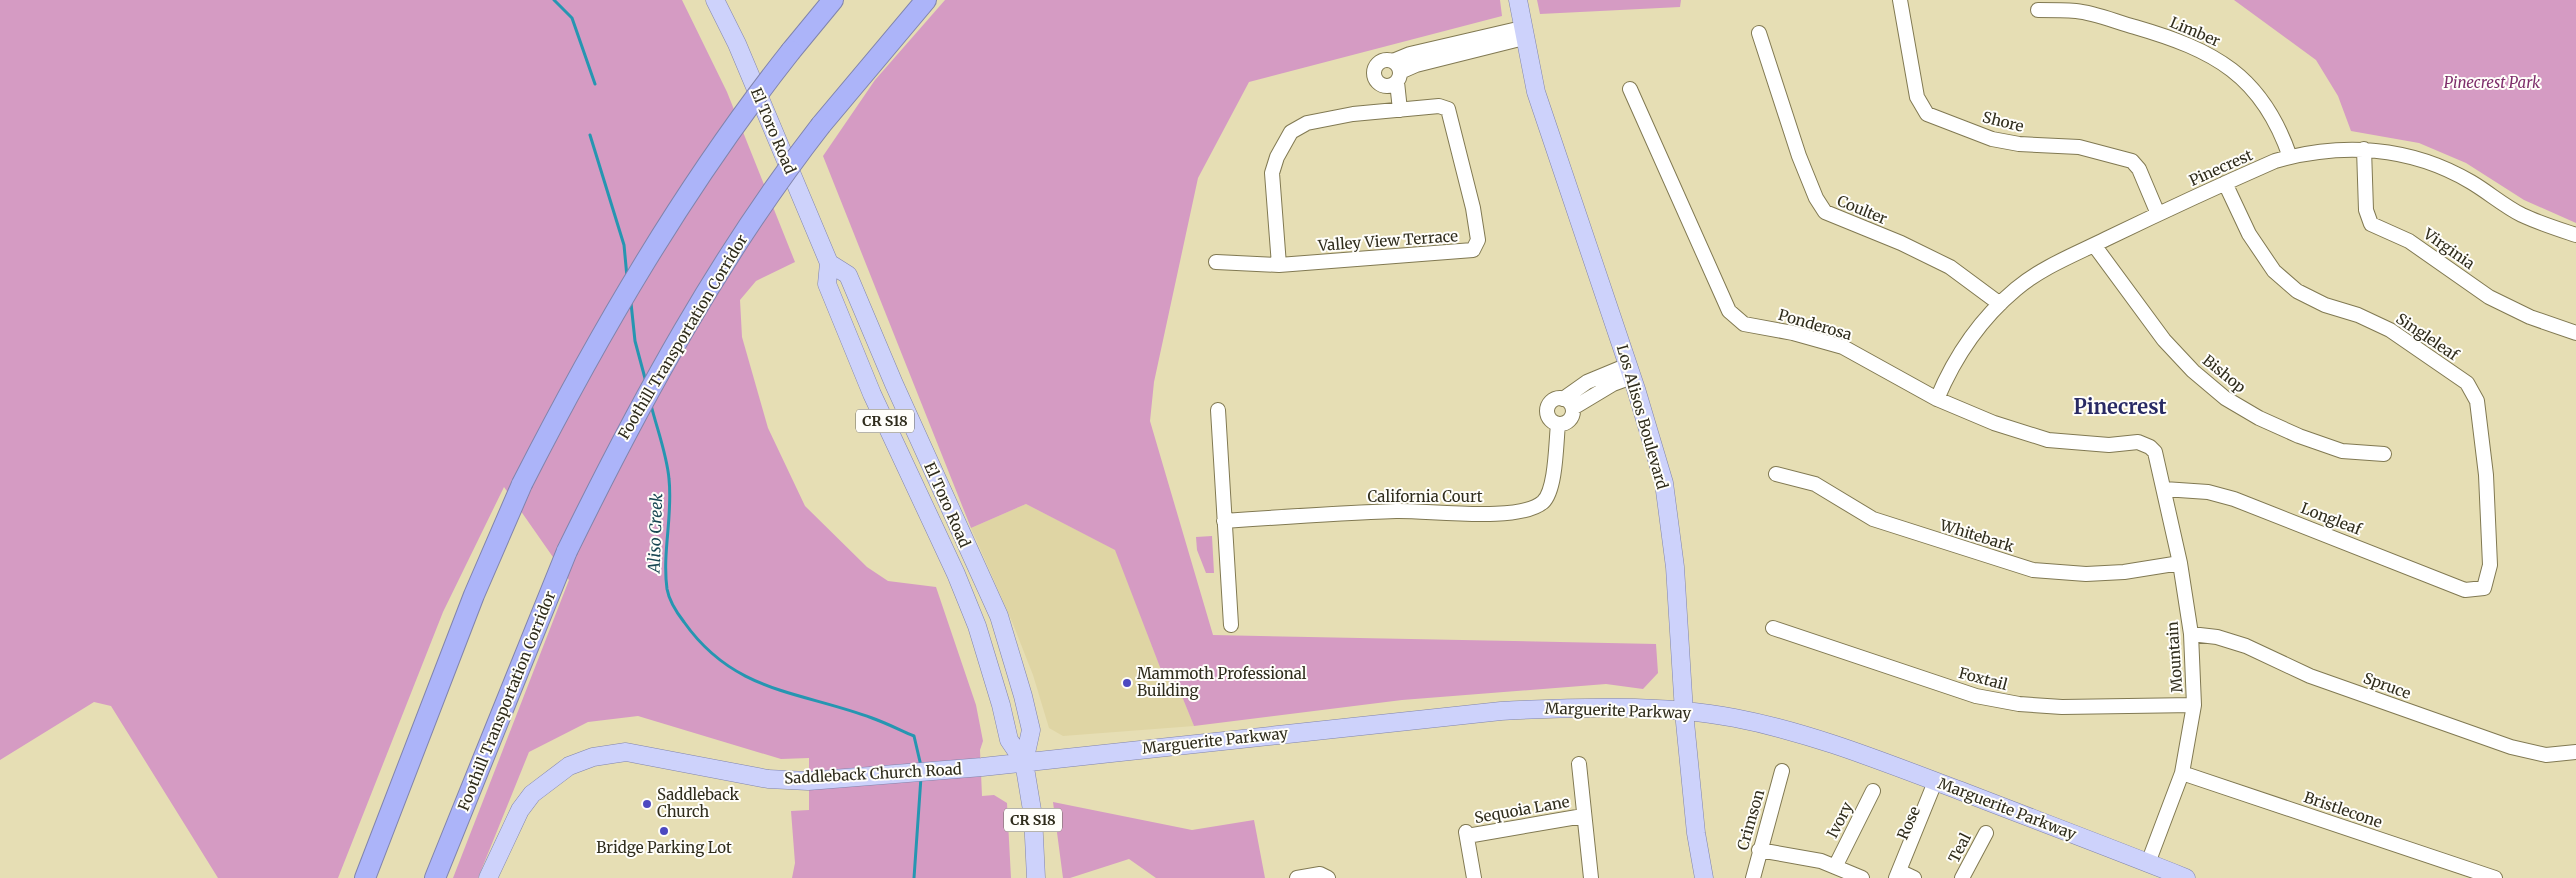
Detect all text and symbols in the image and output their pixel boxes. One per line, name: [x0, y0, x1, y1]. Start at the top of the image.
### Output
street label: Limber: [2167, 12, 2223, 51]
park label: Pinecrest Park: [2444, 73, 2541, 92]
street label: El Toro Road: [747, 85, 800, 177]
street label: Shore: [1981, 107, 2026, 136]
street label: Pinecrest: [2186, 145, 2256, 190]
street label: Coulter: [1834, 191, 1890, 228]
street label: Virginia: [2419, 224, 2479, 273]
street label: Valley View Terrace: [1316, 226, 1459, 255]
street label: Foothill Transportation Corridor: [614, 231, 751, 442]
street label: Ponderosa: [1776, 305, 1854, 344]
street label: Singleleaf: [2393, 309, 2463, 365]
street label: Los Alisos Boulevard: [1613, 342, 1672, 491]
street label: Bishop: [2199, 351, 2250, 397]
district label: Pinecrest: [2073, 394, 2167, 419]
road number: CR S18: [856, 410, 914, 432]
street label: El Toro Road: [920, 459, 975, 550]
street label: California Court: [1367, 487, 1483, 506]
water label: Aliso Creek: [644, 493, 666, 575]
street label: Longleaf: [2298, 498, 2365, 539]
street label: Whitebark: [1937, 515, 2017, 556]
street label: Foothill Transportation Corridor: [454, 588, 559, 813]
street label: Mountain: [2163, 621, 2186, 693]
street label: Foxtail: [1957, 663, 2010, 694]
place label: Mammoth Professional Building: [1137, 664, 1307, 700]
street label: Spruce: [2361, 668, 2414, 703]
marker: Mammoth Professional Building: [1121, 677, 1133, 689]
street label: Marguerite Parkway: [1544, 698, 1692, 723]
street label: Marguerite Parkway: [1141, 723, 1289, 758]
street label: Saddleback Church Road: [784, 759, 962, 788]
street label: Marguerite Parkway: [1935, 773, 2079, 844]
place label: Saddleback Church: [657, 785, 740, 821]
street label: Crimson: [1733, 787, 1768, 852]
street label: Bristlecone: [2302, 787, 2385, 832]
street label: Sequoia Lane: [1473, 792, 1571, 827]
marker: Saddleback Church: [641, 798, 653, 810]
street label: Ivory: [1822, 798, 1857, 841]
street label: Rose: [1893, 803, 1924, 842]
road number: CR S18: [1004, 808, 1062, 832]
marker: Bridge Parking Lot: [658, 825, 670, 837]
street label: Teal: [1944, 830, 1975, 866]
place label: Bridge Parking Lot: [596, 838, 732, 857]

